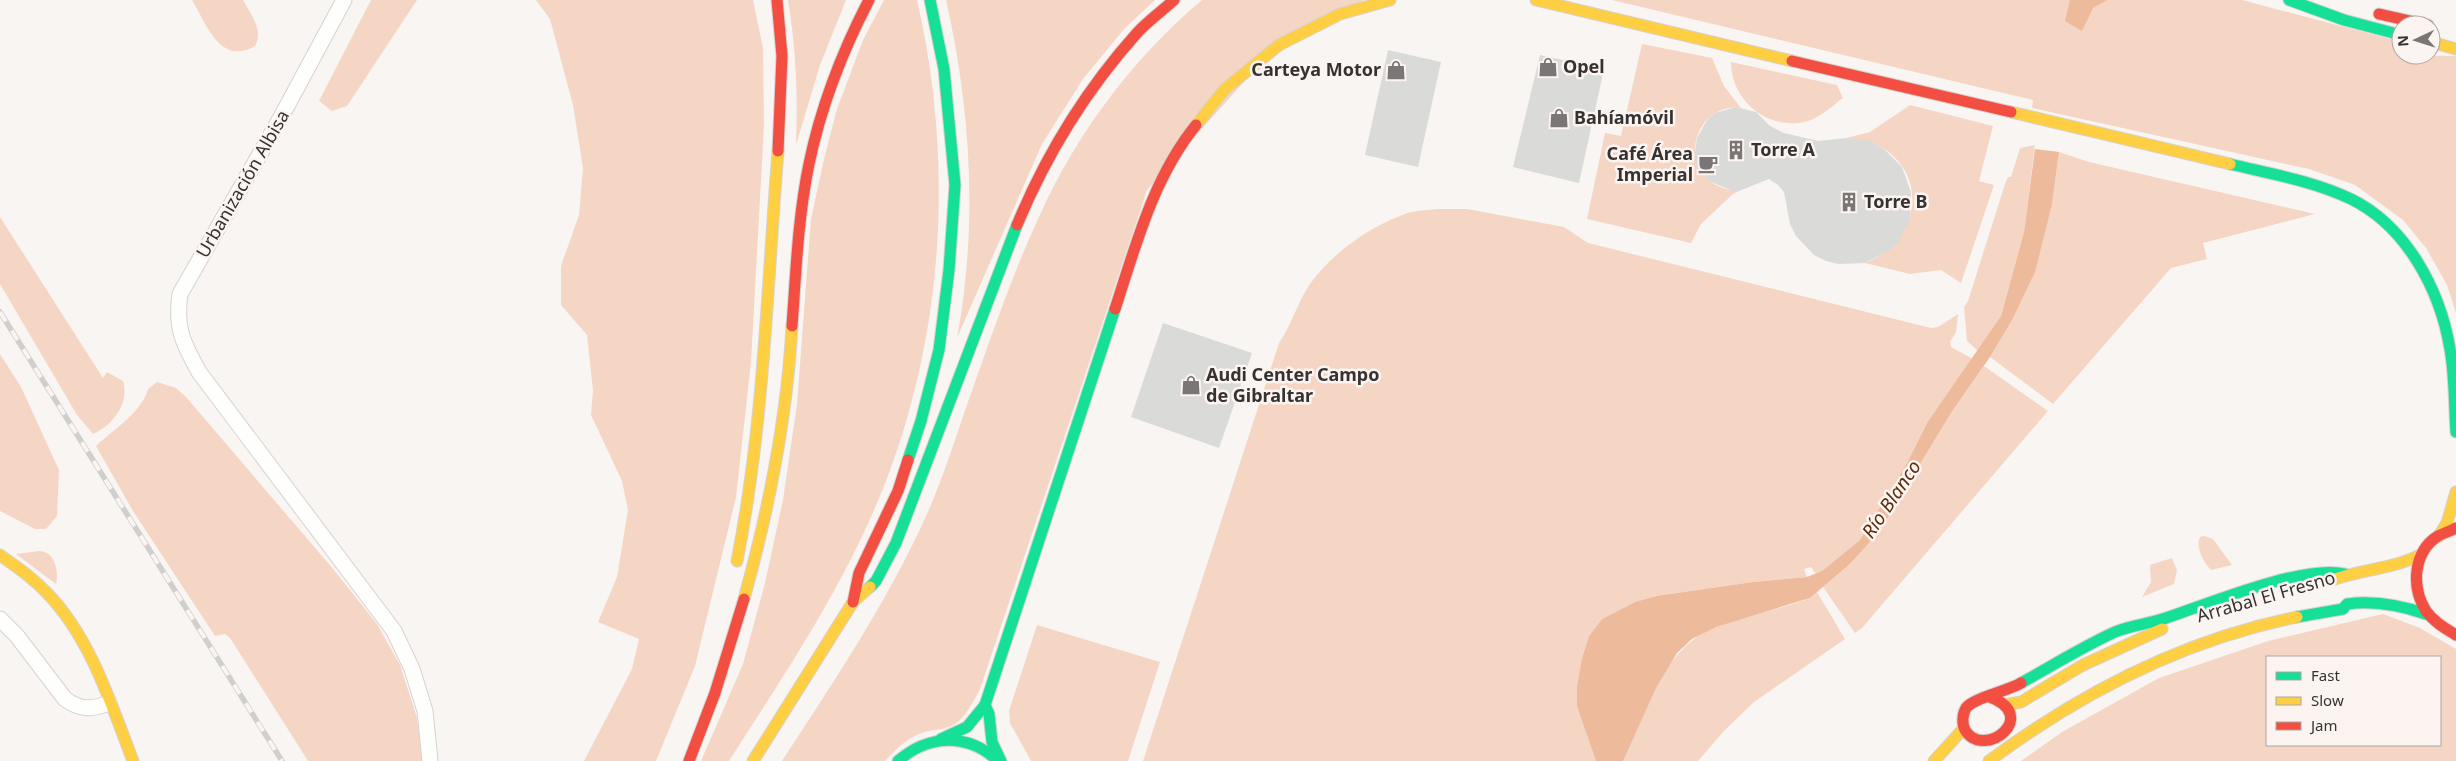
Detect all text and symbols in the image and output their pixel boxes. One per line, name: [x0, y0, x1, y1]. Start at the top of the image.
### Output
north arrow: [2391, 15, 2441, 65]
text: N: [2393, 35, 2412, 47]
place label: Opel: [1563, 54, 1605, 78]
shop icon: Opel: [1537, 56, 1559, 78]
place label: Carteya Motor: [1251, 57, 1381, 81]
shop icon: Carteya Motor: [1385, 59, 1407, 81]
street label: Urbanización Albisa: [190, 105, 294, 262]
place label: Bahíamóvil: [1574, 105, 1674, 129]
shop icon: Bahíamóvil: [1548, 107, 1570, 129]
place label: Torre A: [1751, 137, 1816, 161]
building icon: Torre A: [1725, 139, 1747, 161]
place label: Café Área Imperial: [1607, 141, 1693, 186]
cafe icon: Café Área Imperial: [1697, 153, 1719, 175]
place label: Torre B: [1864, 189, 1928, 213]
building icon: Torre B: [1838, 191, 1860, 213]
place label: Audi Center Campo de Gibraltar: [1206, 362, 1379, 407]
shop icon: Audi Center Campo de Gibraltar: [1180, 374, 1202, 396]
water label: Río Blanco: [1855, 455, 1927, 543]
street label: Arrabal El Fresno: [2194, 565, 2338, 627]
legend: [2266, 656, 2441, 746]
text: Fast: [2311, 665, 2340, 685]
text: Slow: [2311, 690, 2344, 710]
text: Jam: [2309, 715, 2338, 735]

